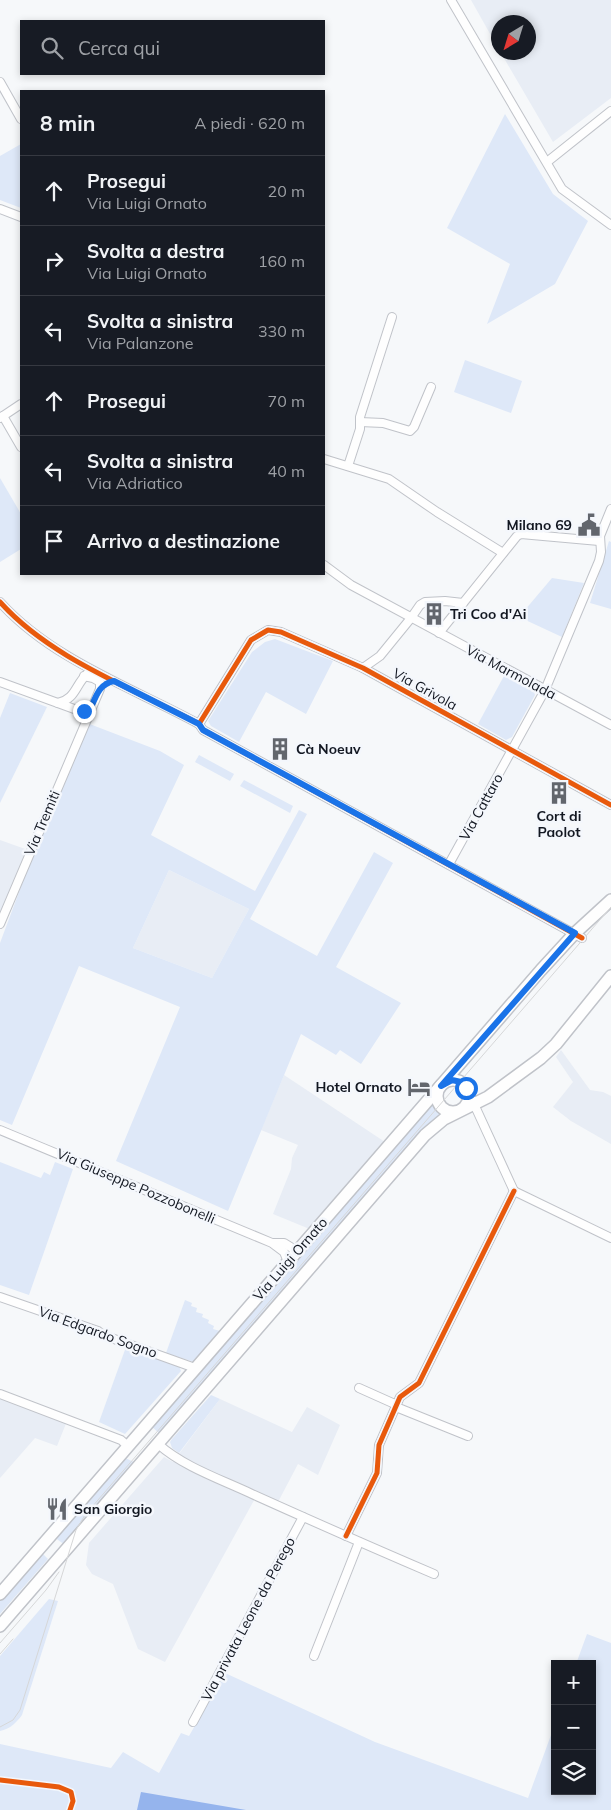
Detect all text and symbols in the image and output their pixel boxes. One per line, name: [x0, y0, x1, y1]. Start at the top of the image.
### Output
north arrow: [491, 15, 536, 60]
search box: [20, 20, 325, 75]
icon: search: [38, 34, 66, 62]
text: Cerca qui: [78, 36, 160, 60]
text: 8 min: [40, 110, 95, 136]
text: A piedi · 620 m: [194, 113, 305, 133]
text: Prosegui: [87, 169, 166, 193]
icon: ahead: [40, 177, 68, 205]
text: 20 m: [268, 181, 305, 201]
text: Via Luigi Ornato: [87, 193, 207, 213]
text: Svolta a destra: [87, 239, 225, 263]
icon: right: [40, 247, 68, 275]
text: 160 m: [258, 251, 305, 271]
text: Via Luigi Ornato: [87, 263, 207, 283]
text: Svolta a sinistra: [87, 309, 233, 333]
icon: left: [40, 317, 68, 345]
text: 330 m: [258, 321, 305, 341]
text: Via Palanzone: [87, 333, 194, 353]
icon: ahead: [40, 387, 68, 415]
text: Prosegui: [87, 389, 166, 413]
text: 70 m: [268, 391, 305, 411]
text: Svolta a sinistra: [87, 449, 233, 473]
icon: left: [40, 457, 68, 485]
text: 40 m: [268, 461, 305, 481]
text: Via Adriatico: [87, 473, 183, 493]
public building icon: Milano 69: [576, 512, 602, 538]
place label: Milano 69: [506, 516, 572, 534]
icon: arrive: [40, 527, 68, 555]
text: Arrivo a destinazione: [87, 529, 280, 553]
building icon: Tri Coo d'Ai: [421, 601, 447, 627]
place label: Tri Coo d'Ai: [450, 605, 526, 623]
street label: Via Marmolada: [463, 641, 559, 703]
street label: Via Grivola: [390, 664, 460, 714]
route end: [73, 700, 96, 723]
building icon: Cà Noeuv: [267, 736, 293, 762]
place label: Cà Noeuv: [296, 740, 361, 758]
street label: Via Cattaro: [455, 770, 507, 844]
building icon: Cort di Paolot: [546, 780, 572, 806]
street label: Via Tremiti: [20, 788, 64, 858]
place label: Cort di Paolot: [537, 807, 581, 841]
hotel icon: Hotel Ornato: [406, 1074, 432, 1100]
route start: [455, 1077, 478, 1100]
place label: Hotel Ornato: [315, 1078, 402, 1096]
street label: Via Giuseppe Pozzobonelli: [54, 1144, 218, 1228]
street label: Via Luigi Ornato: [249, 1214, 331, 1304]
street label: Via Edgardo Sogno: [36, 1302, 160, 1362]
restaurant icon: San Giorgio: [44, 1496, 70, 1522]
place label: San Giorgio: [74, 1500, 152, 1518]
street label: Via privata Leone da Perego: [197, 1534, 299, 1704]
map controls: [551, 1660, 596, 1795]
button: +: [551, 1660, 596, 1705]
button: −: [551, 1705, 596, 1750]
button: layers: [551, 1750, 596, 1795]

